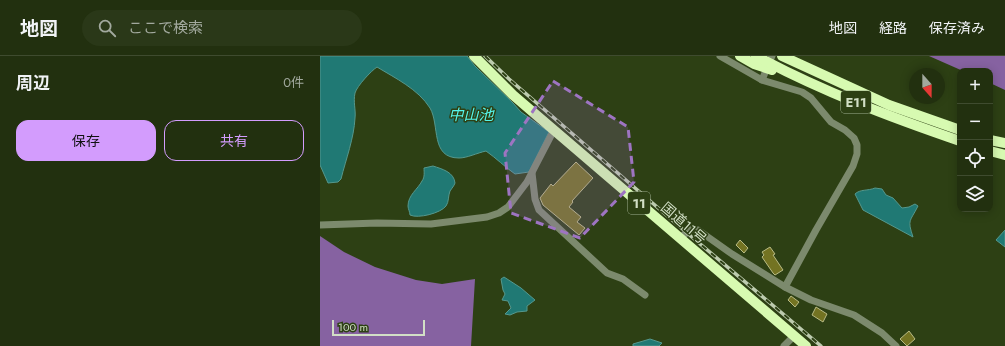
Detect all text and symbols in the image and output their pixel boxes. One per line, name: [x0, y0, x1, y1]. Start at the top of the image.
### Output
search box: [82, 10, 362, 46]
text: 地図: [20, 15, 58, 42]
icon: search: [96, 17, 118, 39]
text: ここで検索: [128, 17, 203, 39]
text: 地図: [829, 18, 857, 38]
text: 経路: [879, 18, 907, 38]
text: 保存済み: [929, 18, 985, 38]
north arrow: [909, 68, 945, 104]
map controls: [957, 68, 993, 212]
button: +: [957, 68, 993, 104]
text: 周辺: [16, 71, 50, 95]
text: 0件: [283, 73, 304, 92]
road number: E11: [841, 91, 871, 113]
water label: 中山池: [448, 104, 495, 126]
button: −: [957, 104, 993, 140]
button: 保存: [16, 120, 156, 161]
button: 共有: [164, 120, 304, 161]
button: locate: [957, 140, 993, 176]
button: layers: [957, 176, 993, 212]
road number: 11: [628, 192, 650, 214]
street label: 国道11号: [657, 198, 711, 248]
scale bar: [332, 318, 425, 337]
text: 100 m: [338, 319, 368, 335]

